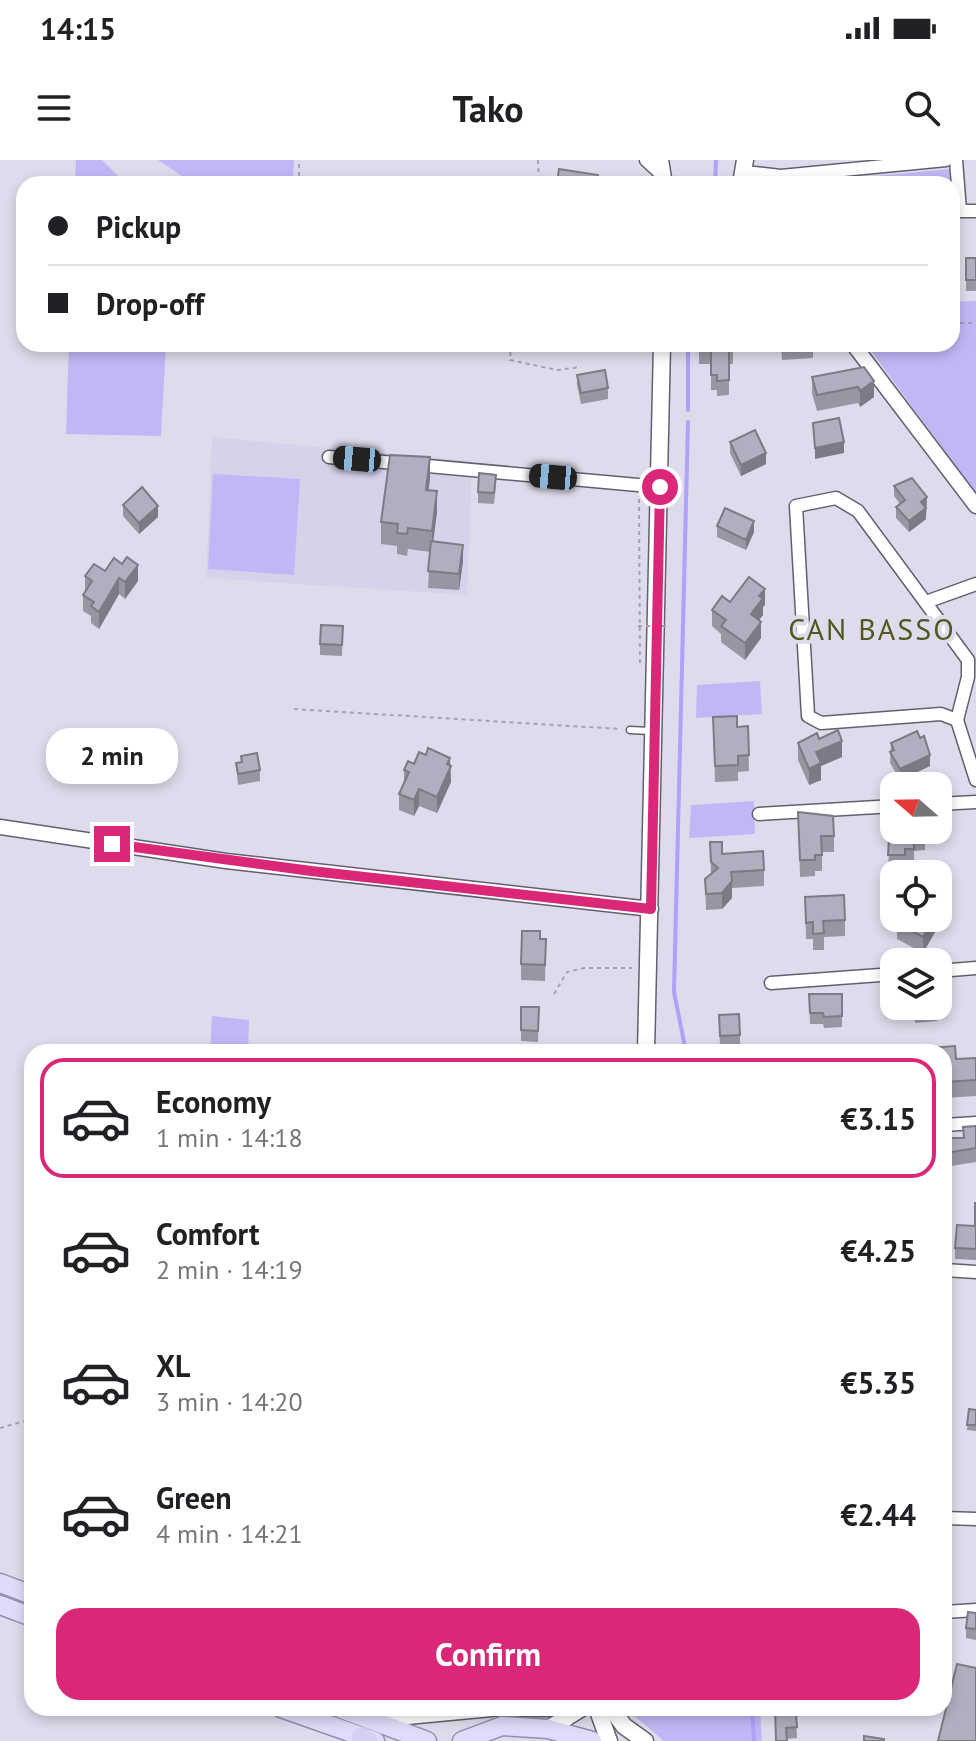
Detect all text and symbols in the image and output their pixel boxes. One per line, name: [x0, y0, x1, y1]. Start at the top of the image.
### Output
text: 14:15: [40, 9, 116, 48]
text: Tako: [452, 85, 524, 132]
icon: menu: [32, 86, 76, 130]
icon: search: [900, 86, 944, 130]
text: Pickup: [96, 207, 181, 246]
text: Drop-off: [96, 284, 204, 323]
car: [332, 445, 382, 473]
car: [528, 463, 578, 491]
route start: [642, 469, 678, 505]
district label: CAN BASSO: [788, 609, 956, 648]
callout: 2 min: [46, 728, 178, 784]
text: 2 min: [80, 739, 144, 772]
north arrow: [880, 772, 952, 844]
map controls: [880, 772, 952, 1020]
route end: [94, 826, 130, 862]
button: locate: [880, 860, 952, 932]
button: layers: [880, 948, 952, 1020]
icon: car: [60, 1082, 132, 1154]
text: Economy: [156, 1082, 271, 1121]
text: €3.15: [841, 1099, 916, 1138]
text: 1 min · 14:18: [156, 1121, 303, 1154]
icon: car: [60, 1214, 132, 1286]
text: Comfort: [156, 1214, 259, 1253]
text: €4.25: [841, 1231, 916, 1270]
text: 2 min · 14:19: [156, 1253, 303, 1286]
icon: car: [60, 1346, 132, 1418]
text: XL: [156, 1346, 190, 1385]
text: €5.35: [841, 1363, 916, 1402]
text: 3 min · 14:20: [156, 1385, 303, 1418]
icon: car: [60, 1478, 132, 1550]
text: Green: [156, 1478, 231, 1517]
text: €2.44: [841, 1495, 916, 1534]
text: 4 min · 14:21: [156, 1517, 303, 1550]
button: Confirm: [56, 1608, 920, 1700]

